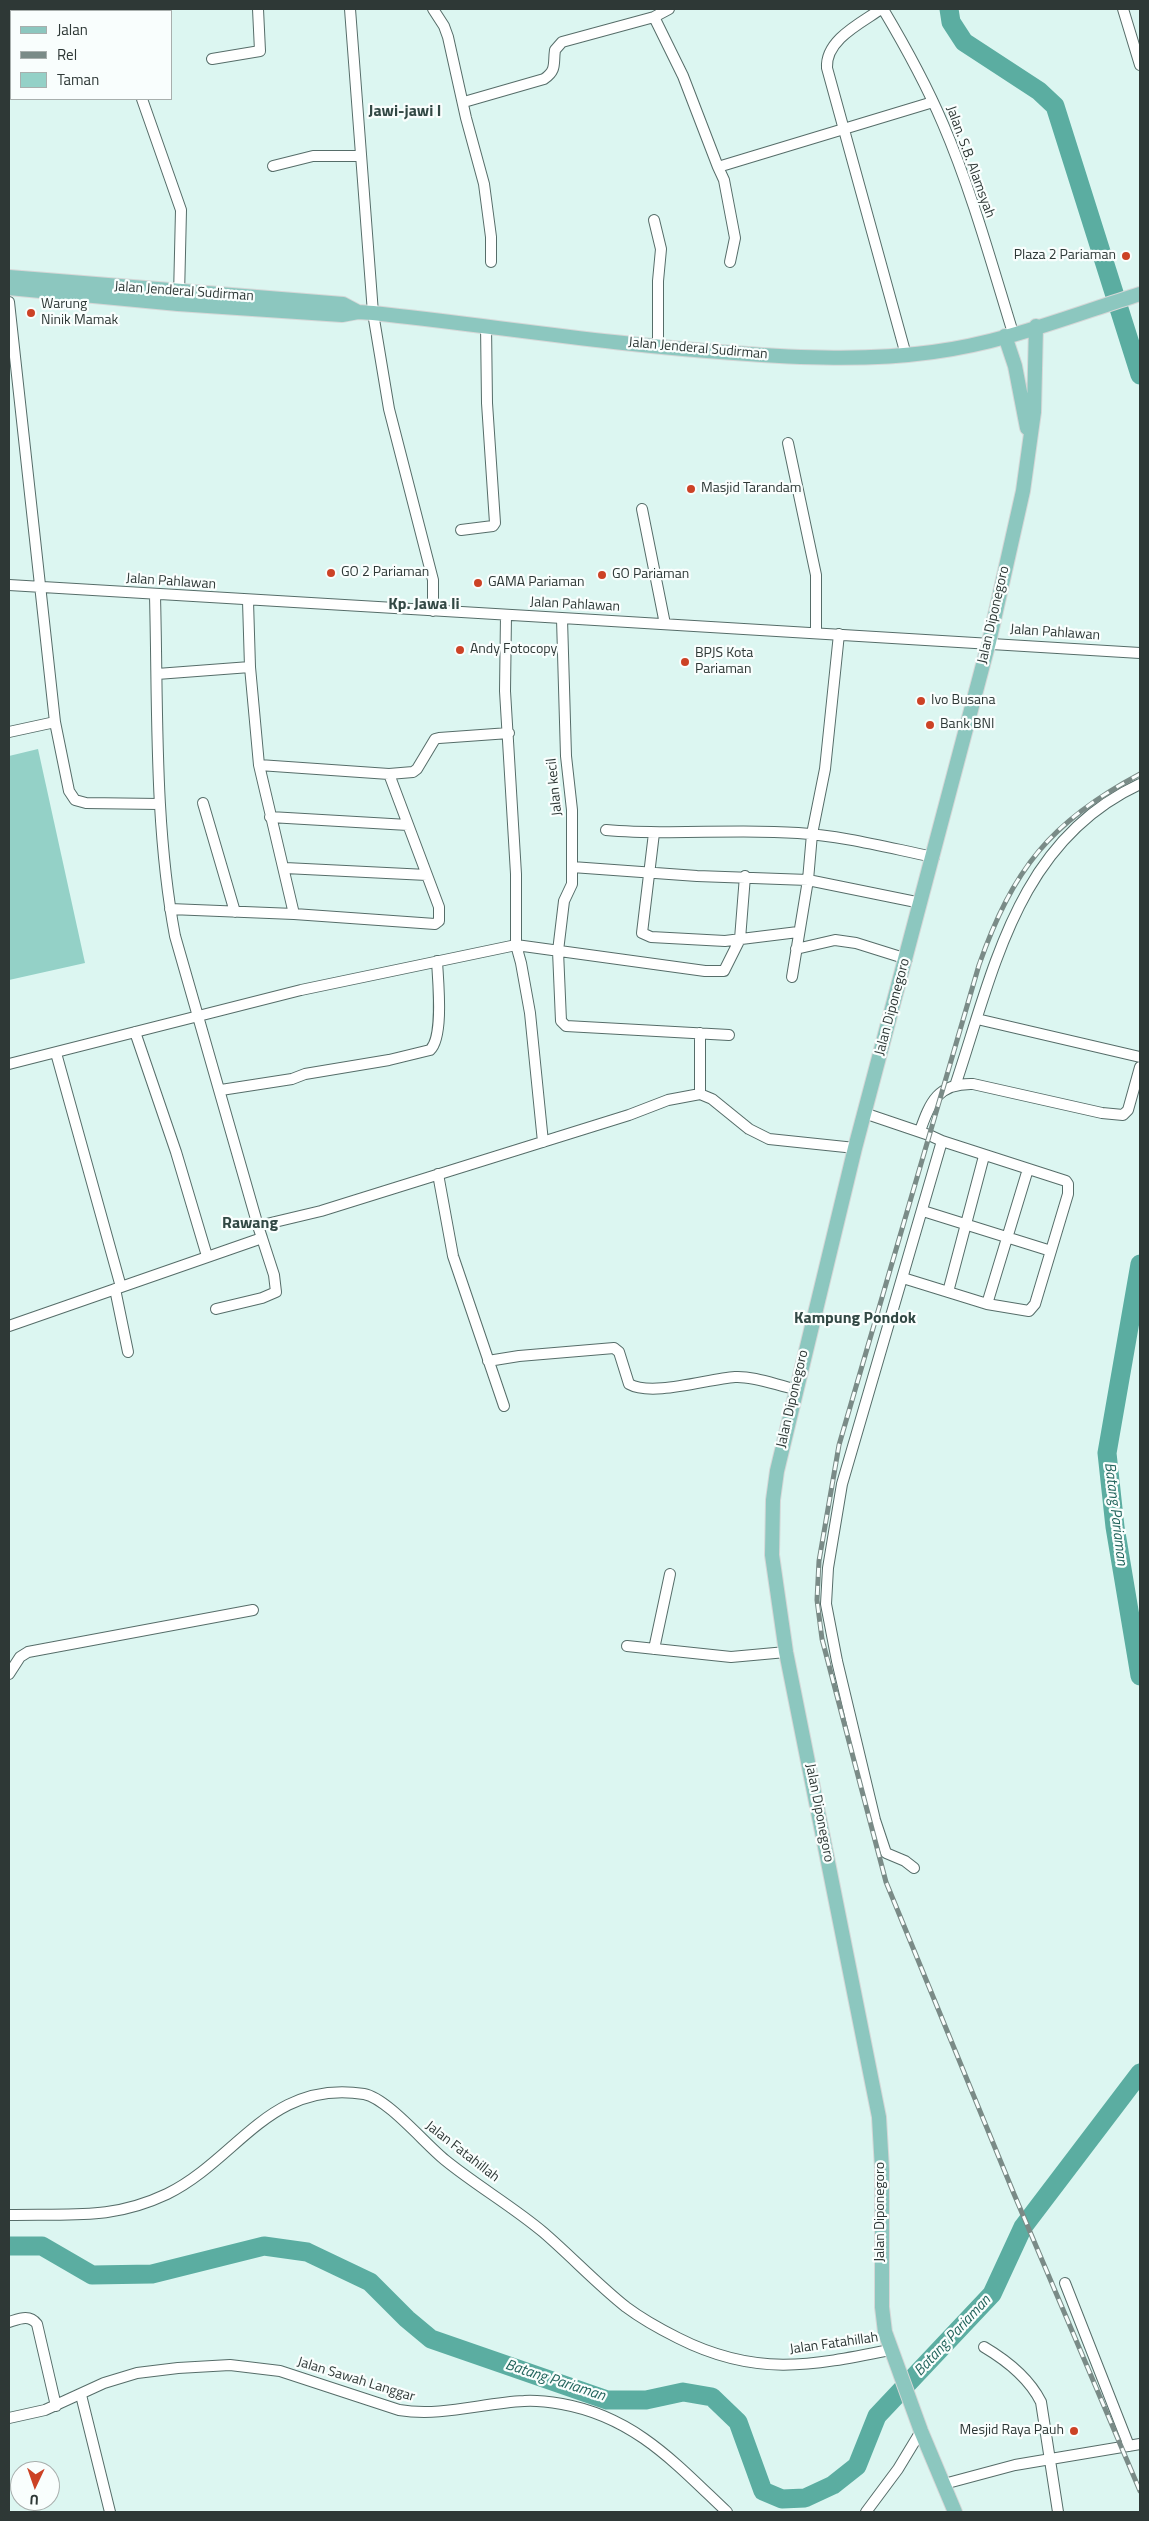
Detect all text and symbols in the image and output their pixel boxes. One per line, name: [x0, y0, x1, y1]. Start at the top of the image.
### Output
legend: [10, 10, 172, 100]
text: Jalan: [57, 18, 88, 41]
text: Rel: [57, 43, 77, 66]
text: Taman: [57, 68, 99, 91]
district label: Jawi-jawi I: [369, 102, 441, 122]
street label: Jalan. S.B. Alamsyah: [942, 104, 998, 220]
place label: Plaza 2 Pariaman: [1014, 248, 1116, 264]
marker: Plaza 2 Pariaman: [1120, 250, 1132, 262]
street label: Jalan Jenderal Sudirman: [114, 279, 254, 305]
place label: Warung Ninik Mamak: [41, 297, 118, 330]
marker: Warung Ninik Mamak: [25, 307, 37, 319]
street label: Jalan Jenderal Sudirman: [628, 335, 768, 363]
place label: Masjid Tarandam: [701, 481, 802, 497]
marker: Masjid Tarandam: [685, 483, 697, 495]
street label: Jalan Diponegoro: [975, 564, 1013, 666]
place label: GO 2 Pariaman: [341, 565, 429, 581]
marker: GO 2 Pariaman: [325, 567, 337, 579]
place label: GO Pariaman: [612, 567, 689, 583]
marker: GO Pariaman: [596, 569, 608, 581]
street label: Jalan Pahlawan: [125, 570, 217, 594]
place label: GAMA Pariaman: [488, 575, 585, 591]
marker: GAMA Pariaman: [472, 577, 484, 589]
street label: Jalan Pahlawan: [530, 594, 620, 616]
district label: Kp. Jawa Ii: [388, 595, 460, 615]
street label: Jalan Pahlawan: [1009, 621, 1101, 645]
place label: Andy Fotocopy: [470, 642, 557, 658]
marker: Andy Fotocopy: [454, 644, 466, 656]
place label: BPJS Kota Pariaman: [695, 646, 753, 679]
marker: BPJS Kota Pariaman: [679, 656, 691, 668]
place label: Ivo Busana: [931, 693, 996, 709]
marker: Ivo Busana: [915, 695, 927, 707]
place label: Bank BNI: [940, 717, 994, 733]
marker: Bank BNI: [924, 719, 936, 731]
street label: Jalan kecil: [544, 757, 566, 817]
street label: Jalan Diponegoro: [872, 957, 914, 1057]
district label: Rawang: [222, 1214, 278, 1234]
district label: Kampung Pondok: [794, 1309, 916, 1329]
street label: Jalan Diponegoro: [774, 1348, 812, 1450]
water label: Batang Pariaman: [1100, 1461, 1130, 1567]
street label: Jalan Diponegoro: [801, 1762, 837, 1864]
street label: Jalan Fatahillah: [422, 2118, 502, 2186]
street label: Jalan Diponegoro: [873, 2162, 889, 2262]
water label: Batang Pariaman: [911, 2292, 995, 2380]
street label: Jalan Fatahillah: [789, 2329, 879, 2359]
street label: Jalan Sawah Langgar: [295, 2354, 417, 2406]
water label: Batang Pariaman: [503, 2356, 607, 2406]
place label: Mesjid Raya Pauh: [960, 2423, 1064, 2439]
marker: Mesjid Raya Pauh: [1068, 2425, 1080, 2437]
north arrow: [10, 2461, 60, 2511]
text: U: [29, 2490, 39, 2511]

